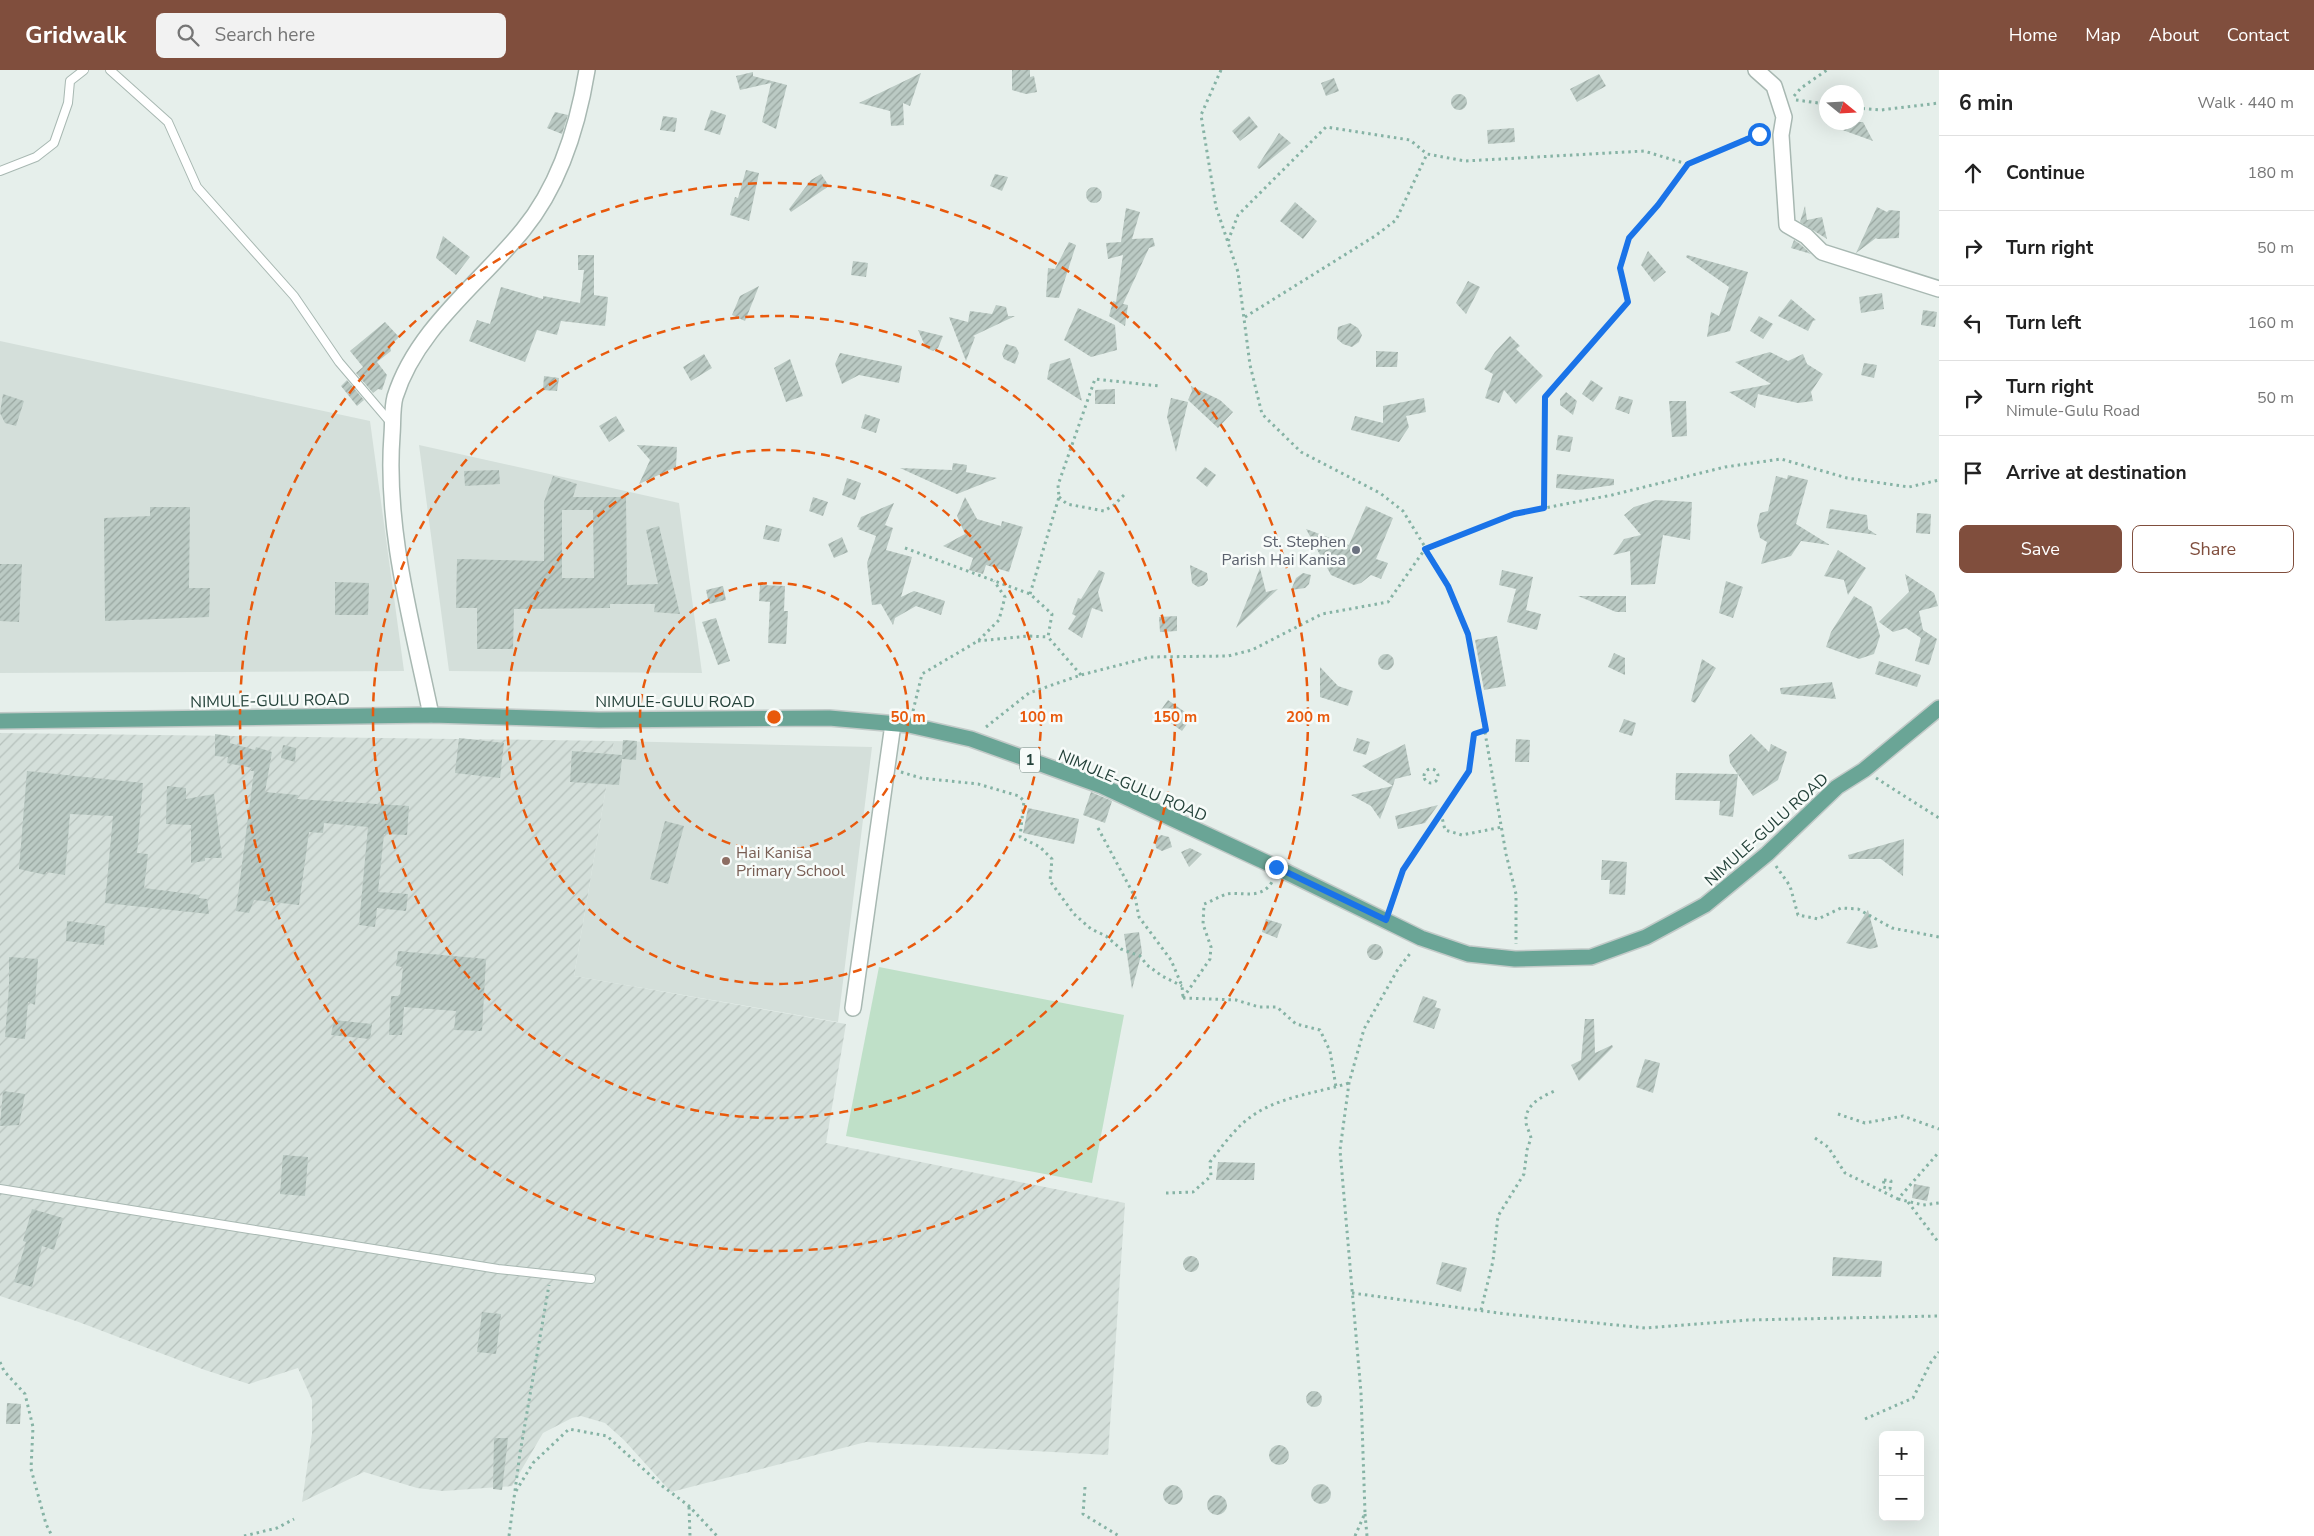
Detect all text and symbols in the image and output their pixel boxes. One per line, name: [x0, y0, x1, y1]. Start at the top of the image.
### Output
search box: [156, 13, 506, 58]
text: Gridwalk: [25, 19, 126, 51]
icon: search: [174, 21, 202, 49]
text: Search here: [214, 22, 315, 48]
text: Home: [2009, 23, 2057, 47]
text: Map: [2085, 23, 2121, 47]
text: About: [2149, 23, 2199, 47]
text: Contact: [2227, 23, 2289, 47]
north arrow: [1819, 85, 1864, 130]
text: 6 min: [1959, 89, 2013, 117]
text: Walk · 440 m: [2198, 92, 2294, 114]
route start: [1748, 123, 1771, 146]
icon: ahead: [1959, 159, 1987, 187]
text: Continue: [2006, 160, 2085, 186]
text: 180 m: [2247, 162, 2294, 184]
icon: right: [1959, 234, 1987, 262]
text: Turn right: [2006, 235, 2093, 261]
text: 50 m: [2257, 237, 2294, 259]
icon: left: [1959, 309, 1987, 337]
text: Turn left: [2006, 310, 2081, 336]
text: 160 m: [2247, 312, 2294, 334]
text: Turn right: [2006, 374, 2093, 400]
icon: right: [1959, 384, 1987, 412]
text: 50 m: [2257, 387, 2294, 409]
text: Nimule-Gulu Road: [2006, 400, 2140, 422]
icon: arrive: [1959, 459, 1987, 487]
text: Arrive at destination: [2006, 460, 2187, 486]
button: Save: [1959, 525, 2122, 573]
button: Share: [2132, 525, 2294, 573]
place label: St. Stephen Parish Hai Kanisa: [1222, 531, 1346, 571]
marker: St. Stephen Parish Hai Kanisa: [1350, 544, 1362, 556]
street label: NIMULE-GULU ROAD: [190, 689, 350, 713]
street label: NIMULE-GULU ROAD: [595, 691, 755, 713]
text: 50 m: [890, 707, 926, 727]
text: 100 m: [1019, 707, 1063, 727]
text: 150 m: [1153, 707, 1197, 727]
text: 200 m: [1286, 707, 1330, 727]
centre of rings: [765, 708, 783, 726]
street label: NIMULE-GULU ROAD: [1055, 745, 1210, 827]
road number: 1: [1020, 748, 1040, 772]
street label: NIMULE-GULU ROAD: [1700, 768, 1833, 891]
place label: Hai Kanisa Primary School: [736, 842, 845, 882]
marker: Hai Kanisa Primary School: [720, 855, 732, 867]
route end: [1265, 856, 1288, 879]
map controls: [1879, 1431, 1924, 1521]
button: +: [1879, 1431, 1924, 1476]
button: −: [1879, 1476, 1924, 1521]

